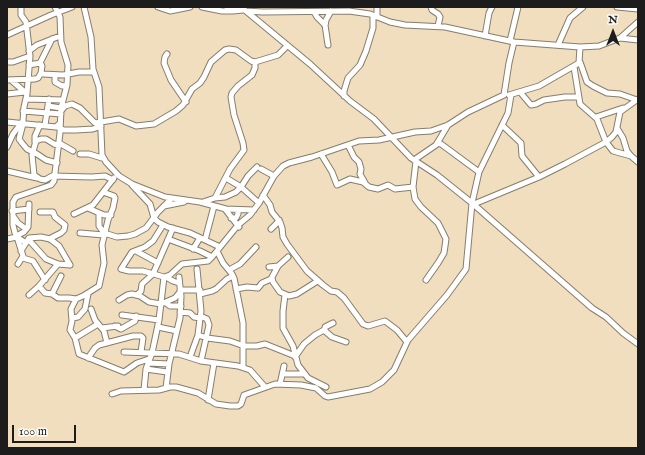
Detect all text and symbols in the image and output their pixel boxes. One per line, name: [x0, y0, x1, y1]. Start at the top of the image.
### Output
north arrow: [593, 12, 633, 52]
text: N: [608, 13, 618, 27]
scale bar: [14, 417, 78, 443]
text: 100 m: [19, 424, 47, 439]

